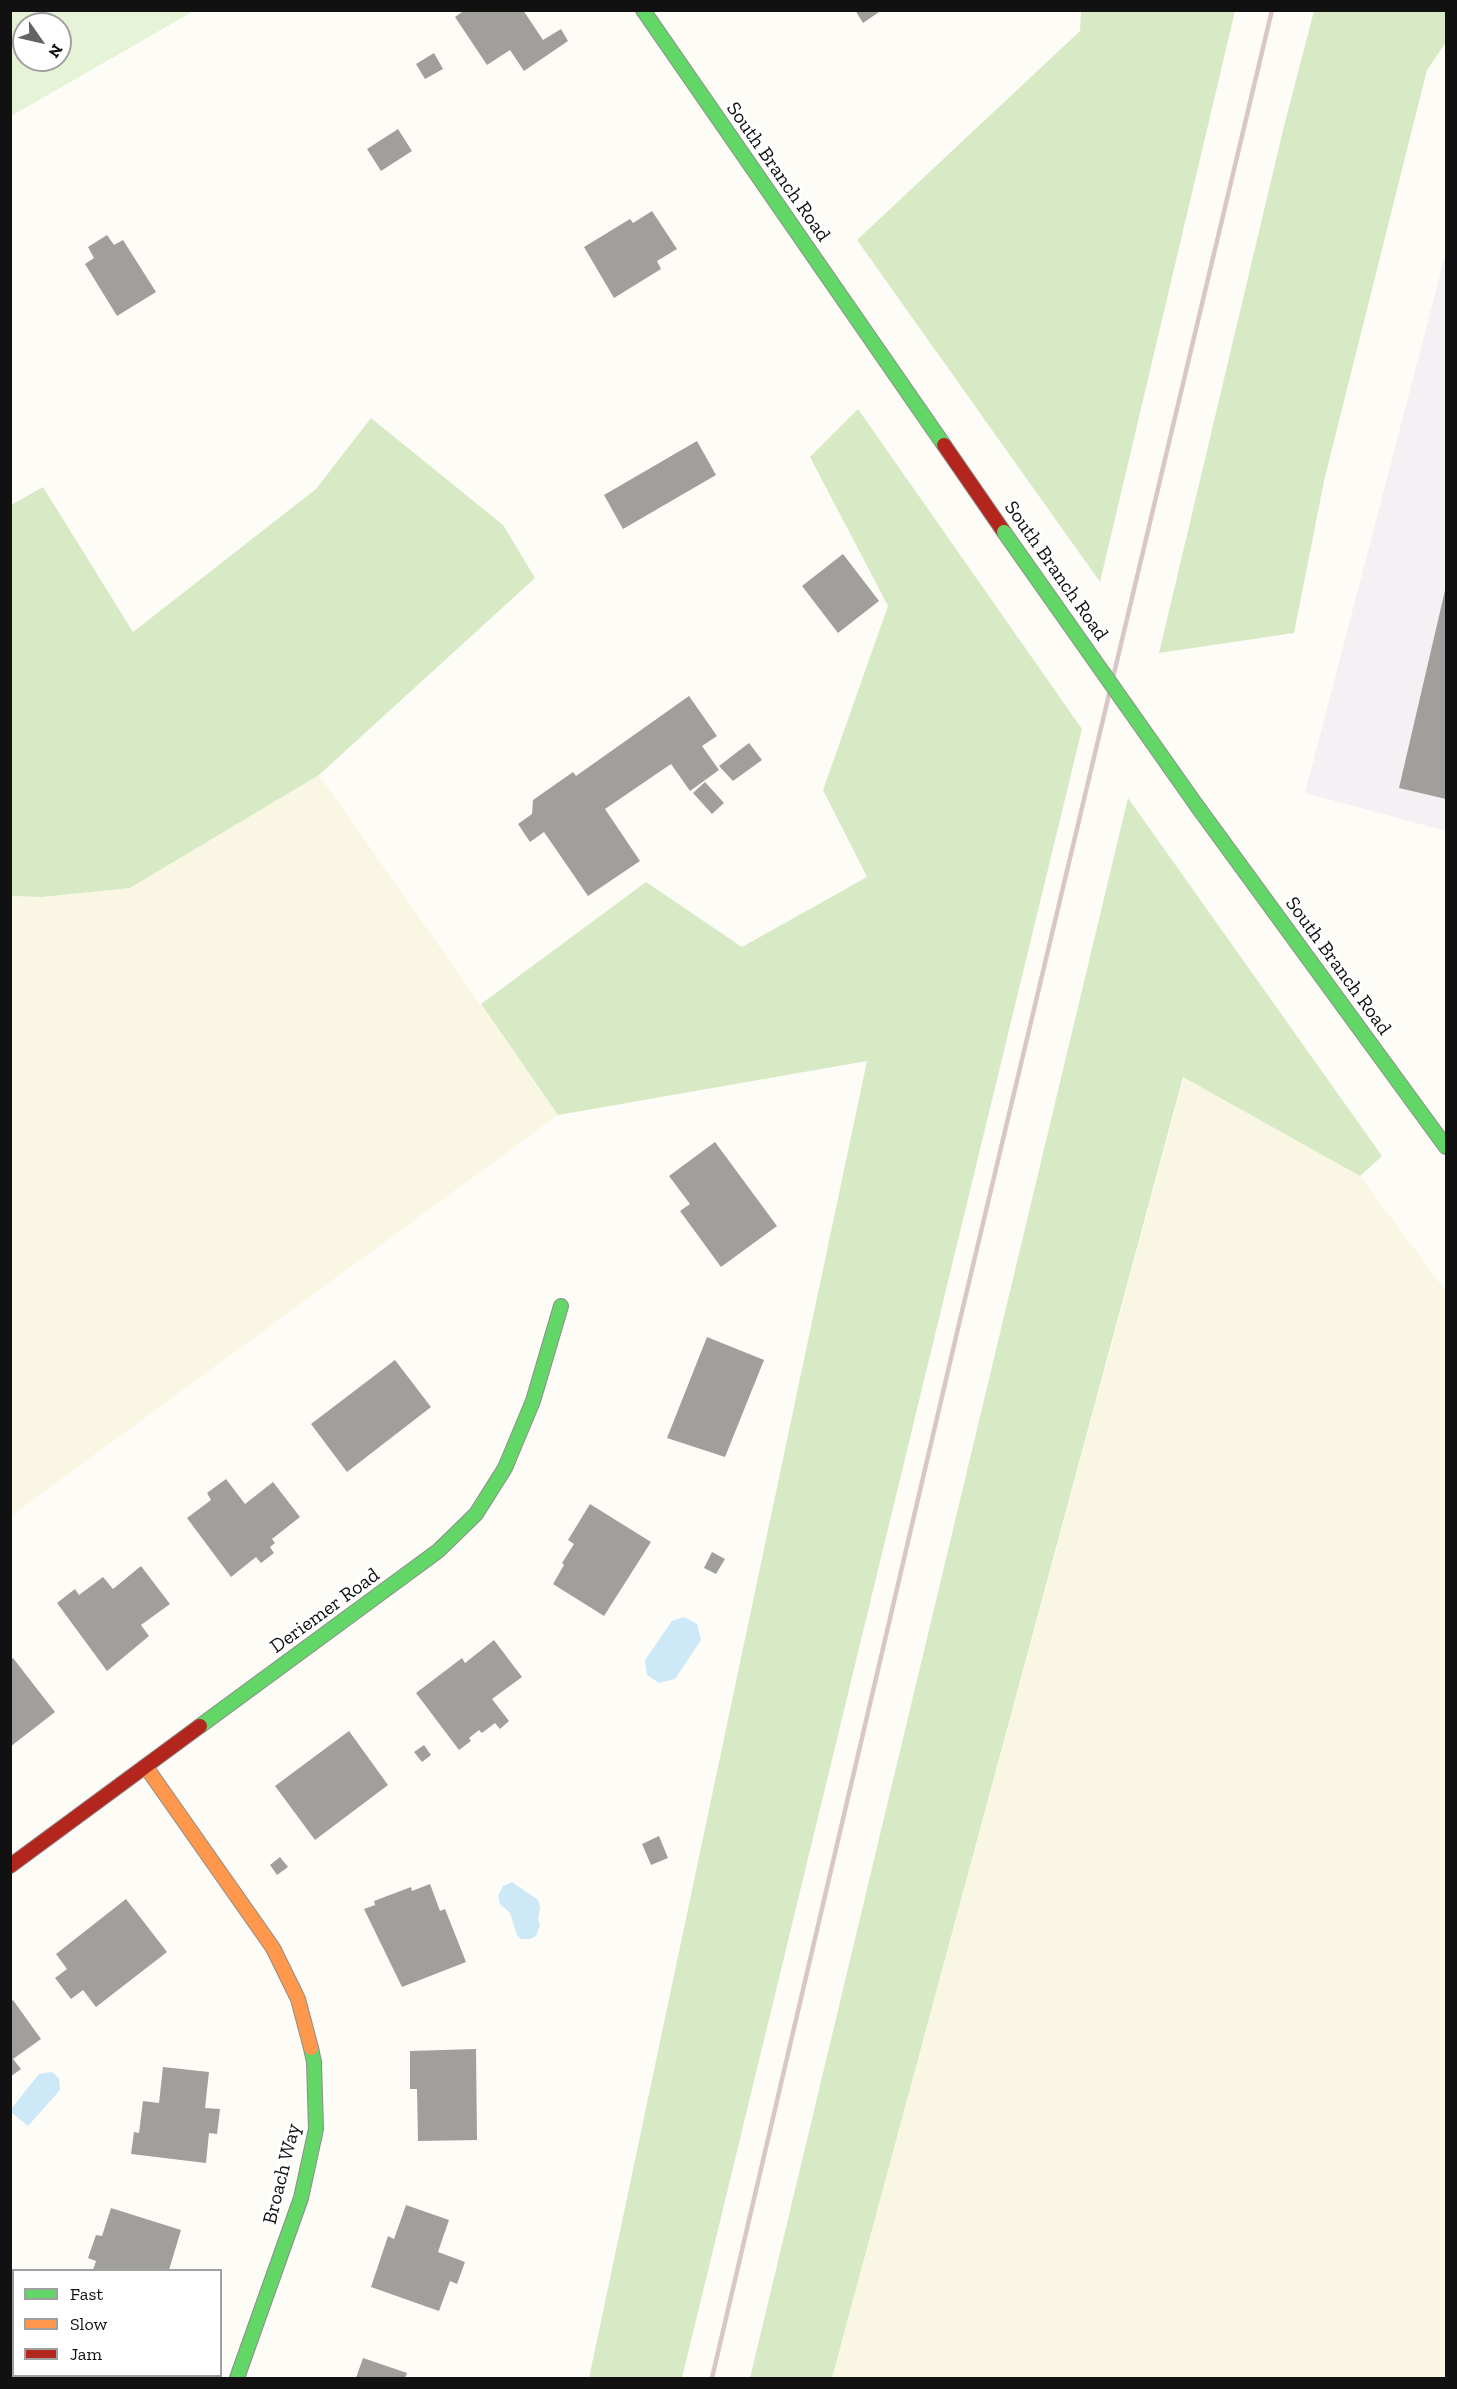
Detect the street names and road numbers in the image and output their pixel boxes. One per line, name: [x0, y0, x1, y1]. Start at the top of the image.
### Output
street label: South Branch Road: [721, 98, 835, 246]
street label: South Branch Road: [999, 497, 1113, 645]
street label: South Branch Road: [1280, 892, 1396, 1040]
street label: Deriemer Road: [266, 1563, 384, 1659]
street label: Broach Way: [258, 2121, 306, 2227]

